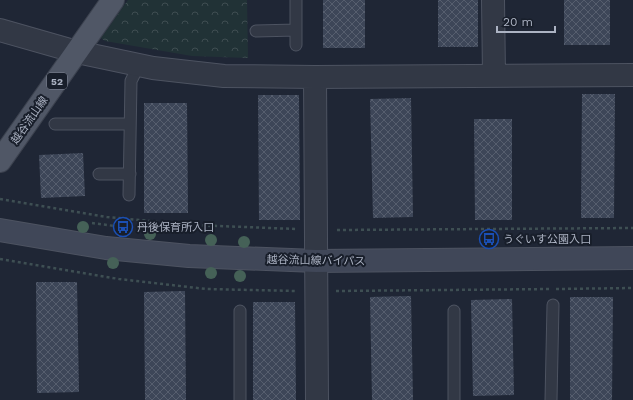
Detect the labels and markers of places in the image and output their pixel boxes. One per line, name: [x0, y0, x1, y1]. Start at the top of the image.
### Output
bus stop icon: 丹後保育所入口: [112, 216, 134, 238]
place label: 丹後保育所入口: [137, 221, 214, 234]
bus stop icon: うぐいす公園入口: [478, 228, 500, 250]
place label: うぐいす公園入口: [503, 233, 591, 246]

